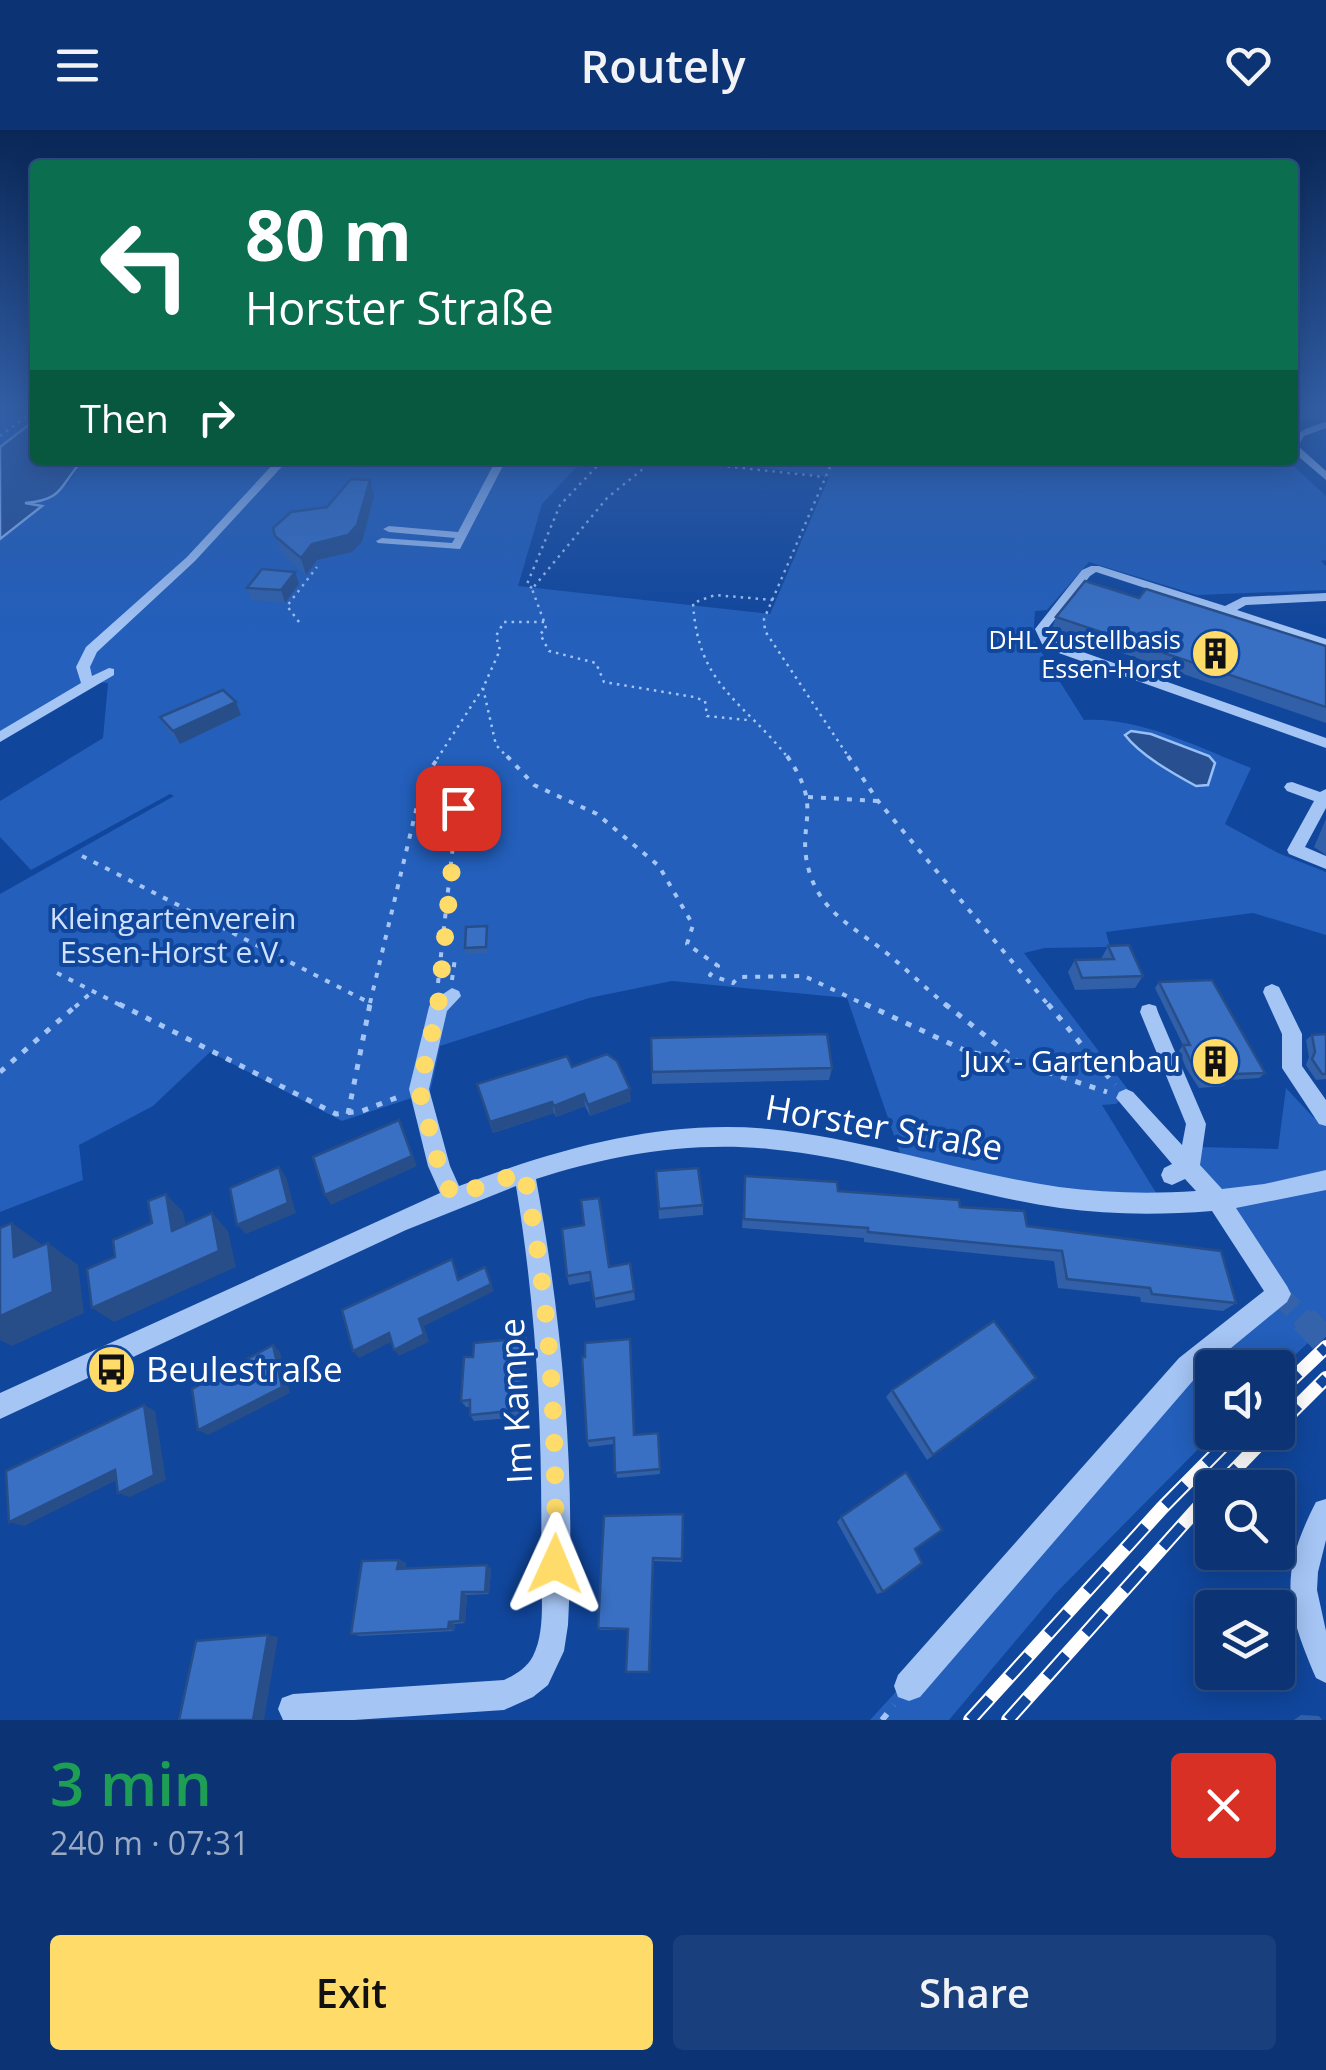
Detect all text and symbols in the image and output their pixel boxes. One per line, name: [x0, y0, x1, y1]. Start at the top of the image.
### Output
text: Routely: [580, 35, 746, 96]
icon: menu: [50, 38, 105, 93]
icon: heart: [1221, 38, 1276, 93]
text: 80 m: [245, 186, 412, 282]
icon: left: [80, 200, 210, 330]
text: Horster Straße: [245, 277, 554, 338]
icon: right: [189, 390, 244, 445]
text: Then: [80, 392, 169, 444]
place label: DHL Zustellbasis Essen-Horst: [988, 622, 1181, 685]
building icon: DHL Zustellbasis Essen-Horst: [1190, 628, 1242, 680]
pin: [416, 766, 501, 851]
icon: arrive: [431, 781, 486, 836]
park label: Kleingartenverein Essen-Horst e.V.: [50, 897, 296, 972]
building icon: Jux - Gartenbau: [1190, 1036, 1242, 1088]
place label: Jux - Gartenbau: [961, 1040, 1181, 1081]
street label: Horster Straße: [762, 1083, 1007, 1171]
street label: Im Kampe: [487, 1317, 542, 1485]
bus stop icon: Beulestraße: [85, 1344, 137, 1396]
place label: Beulestraße: [146, 1345, 343, 1392]
map controls: [1195, 1350, 1295, 1690]
button: sound: [1195, 1350, 1295, 1450]
button: search: [1195, 1470, 1295, 1570]
position arrow: [503, 1512, 607, 1616]
button: layers: [1195, 1590, 1295, 1690]
text: 3 min: [50, 1742, 212, 1824]
button: close: [1171, 1753, 1276, 1858]
text: 240 m · 07:31: [50, 1821, 249, 1864]
button: Exit: [50, 1935, 653, 2050]
button: Share: [673, 1935, 1276, 2050]

